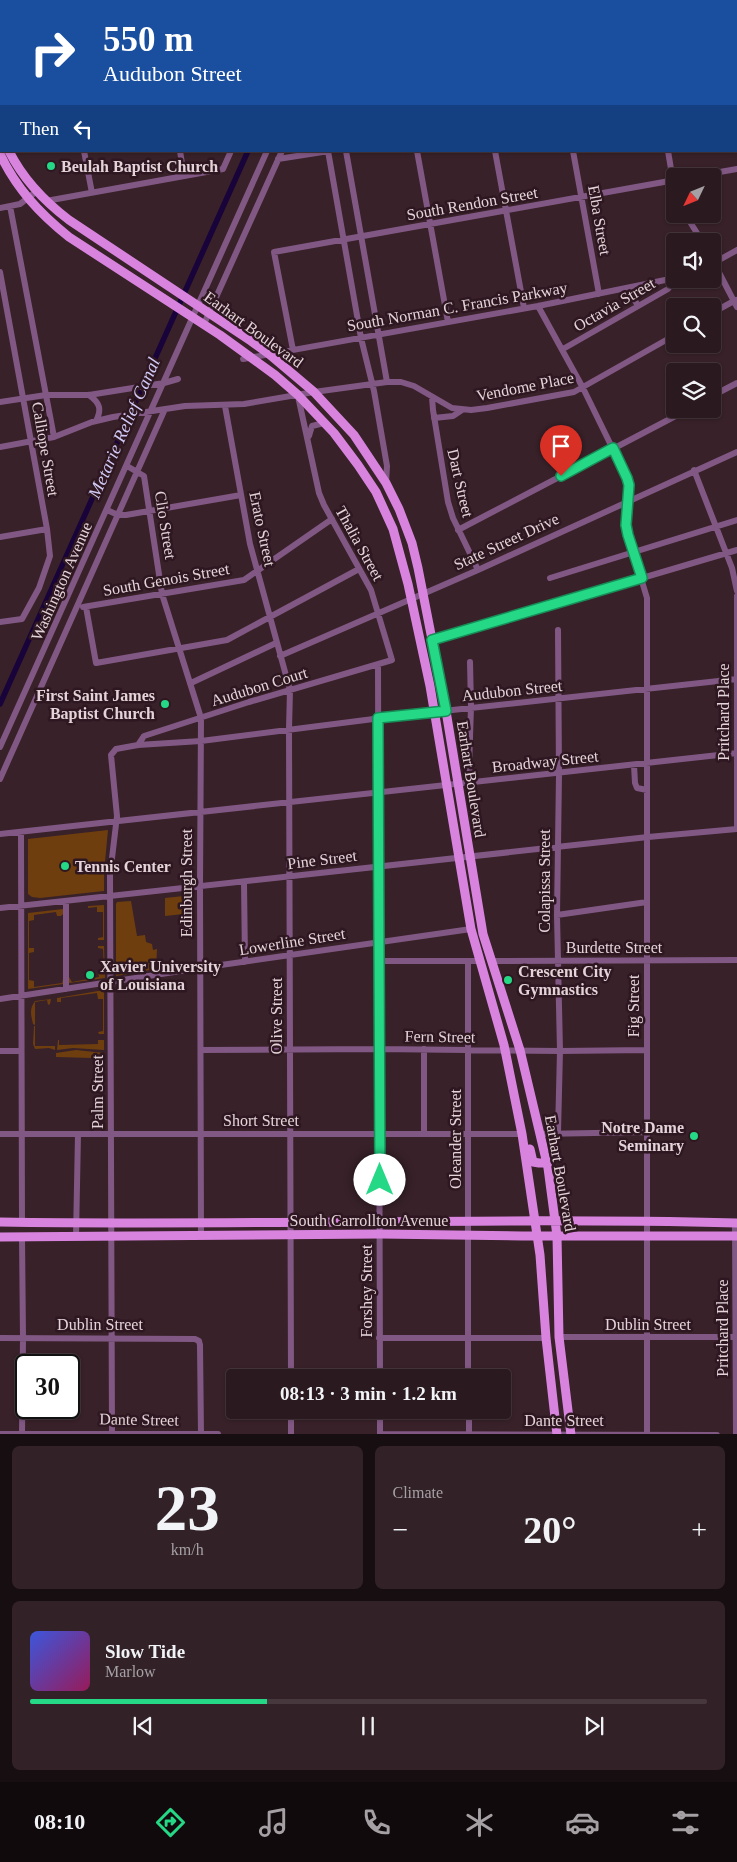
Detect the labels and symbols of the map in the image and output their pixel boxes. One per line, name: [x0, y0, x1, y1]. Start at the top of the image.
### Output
place label: Beulah Baptist Church: [61, 158, 218, 176]
marker: Beulah Baptist Church: [45, 160, 57, 172]
north arrow: [666, 168, 721, 222]
street label: South Rendon Street: [405, 184, 539, 223]
street label: Elba Street: [585, 184, 614, 257]
street label: Octavia Street: [571, 274, 658, 335]
street label: South Norman C. Francis Parkway: [346, 279, 569, 335]
street label: Earhart Boulevard: [201, 288, 306, 371]
water label: Metarie Relief Canal: [84, 355, 164, 502]
street label: Vendome Place: [475, 369, 575, 404]
street label: Calliope Street: [28, 401, 62, 498]
pin: [540, 425, 582, 476]
street label: Dart Street: [444, 447, 477, 520]
street label: Clio Street: [152, 490, 179, 561]
street label: Erato Street: [246, 490, 279, 569]
street label: Thalia Street: [332, 503, 387, 584]
street label: State Street Drive: [451, 510, 561, 573]
street label: Washington Avenue: [28, 519, 96, 643]
street label: South Genois Street: [102, 560, 231, 599]
street label: Pritchard Place: [715, 663, 732, 761]
street label: Audubon Court: [209, 664, 310, 709]
street label: Audubon Street: [461, 677, 564, 704]
place label: First Saint James Baptist Church: [36, 687, 155, 723]
marker: First Saint James Baptist Church: [159, 698, 171, 710]
street label: Earhart Boulevard: [454, 720, 489, 839]
street label: Broadway Street: [491, 747, 600, 777]
street label: Edinburgh Street: [178, 828, 196, 937]
street label: Colapissa Street: [536, 829, 554, 933]
street label: Pine Street: [286, 847, 358, 872]
place label: Tennis Center: [75, 858, 171, 875]
marker: Tennis Center: [59, 860, 71, 872]
street label: Lowerline Street: [238, 925, 347, 958]
street label: Burdette Street: [566, 939, 663, 956]
place label: Xavier University of Louisiana: [100, 958, 221, 993]
place label: Crescent City Gymnastics: [518, 963, 611, 999]
marker: Xavier University of Louisiana: [84, 969, 96, 981]
marker: Crescent City Gymnastics: [502, 974, 514, 986]
street label: Fig Street: [625, 974, 643, 1037]
street label: Olive Street: [268, 977, 285, 1054]
street label: Fern Street: [405, 1027, 476, 1046]
street label: Palm Street: [89, 1054, 106, 1129]
street label: Oleander Street: [447, 1088, 464, 1189]
street label: Short Street: [223, 1112, 300, 1129]
street label: Earhart Boulevard: [542, 1114, 579, 1233]
place label: Notre Dame Seminary: [601, 1119, 684, 1155]
marker: Notre Dame Seminary: [688, 1130, 700, 1142]
position arrow: [353, 1153, 405, 1205]
street label: South Carrollton Avenue: [290, 1212, 448, 1229]
street label: Forshey Street: [358, 1244, 376, 1337]
street label: Pritchard Place: [714, 1279, 731, 1377]
street label: Dublin Street: [57, 1316, 143, 1333]
street label: Dublin Street: [605, 1316, 691, 1333]
speed limit sign: 30: [15, 1354, 80, 1419]
street label: Dante Street: [99, 1410, 179, 1429]
street label: Dante Street: [524, 1412, 604, 1429]

